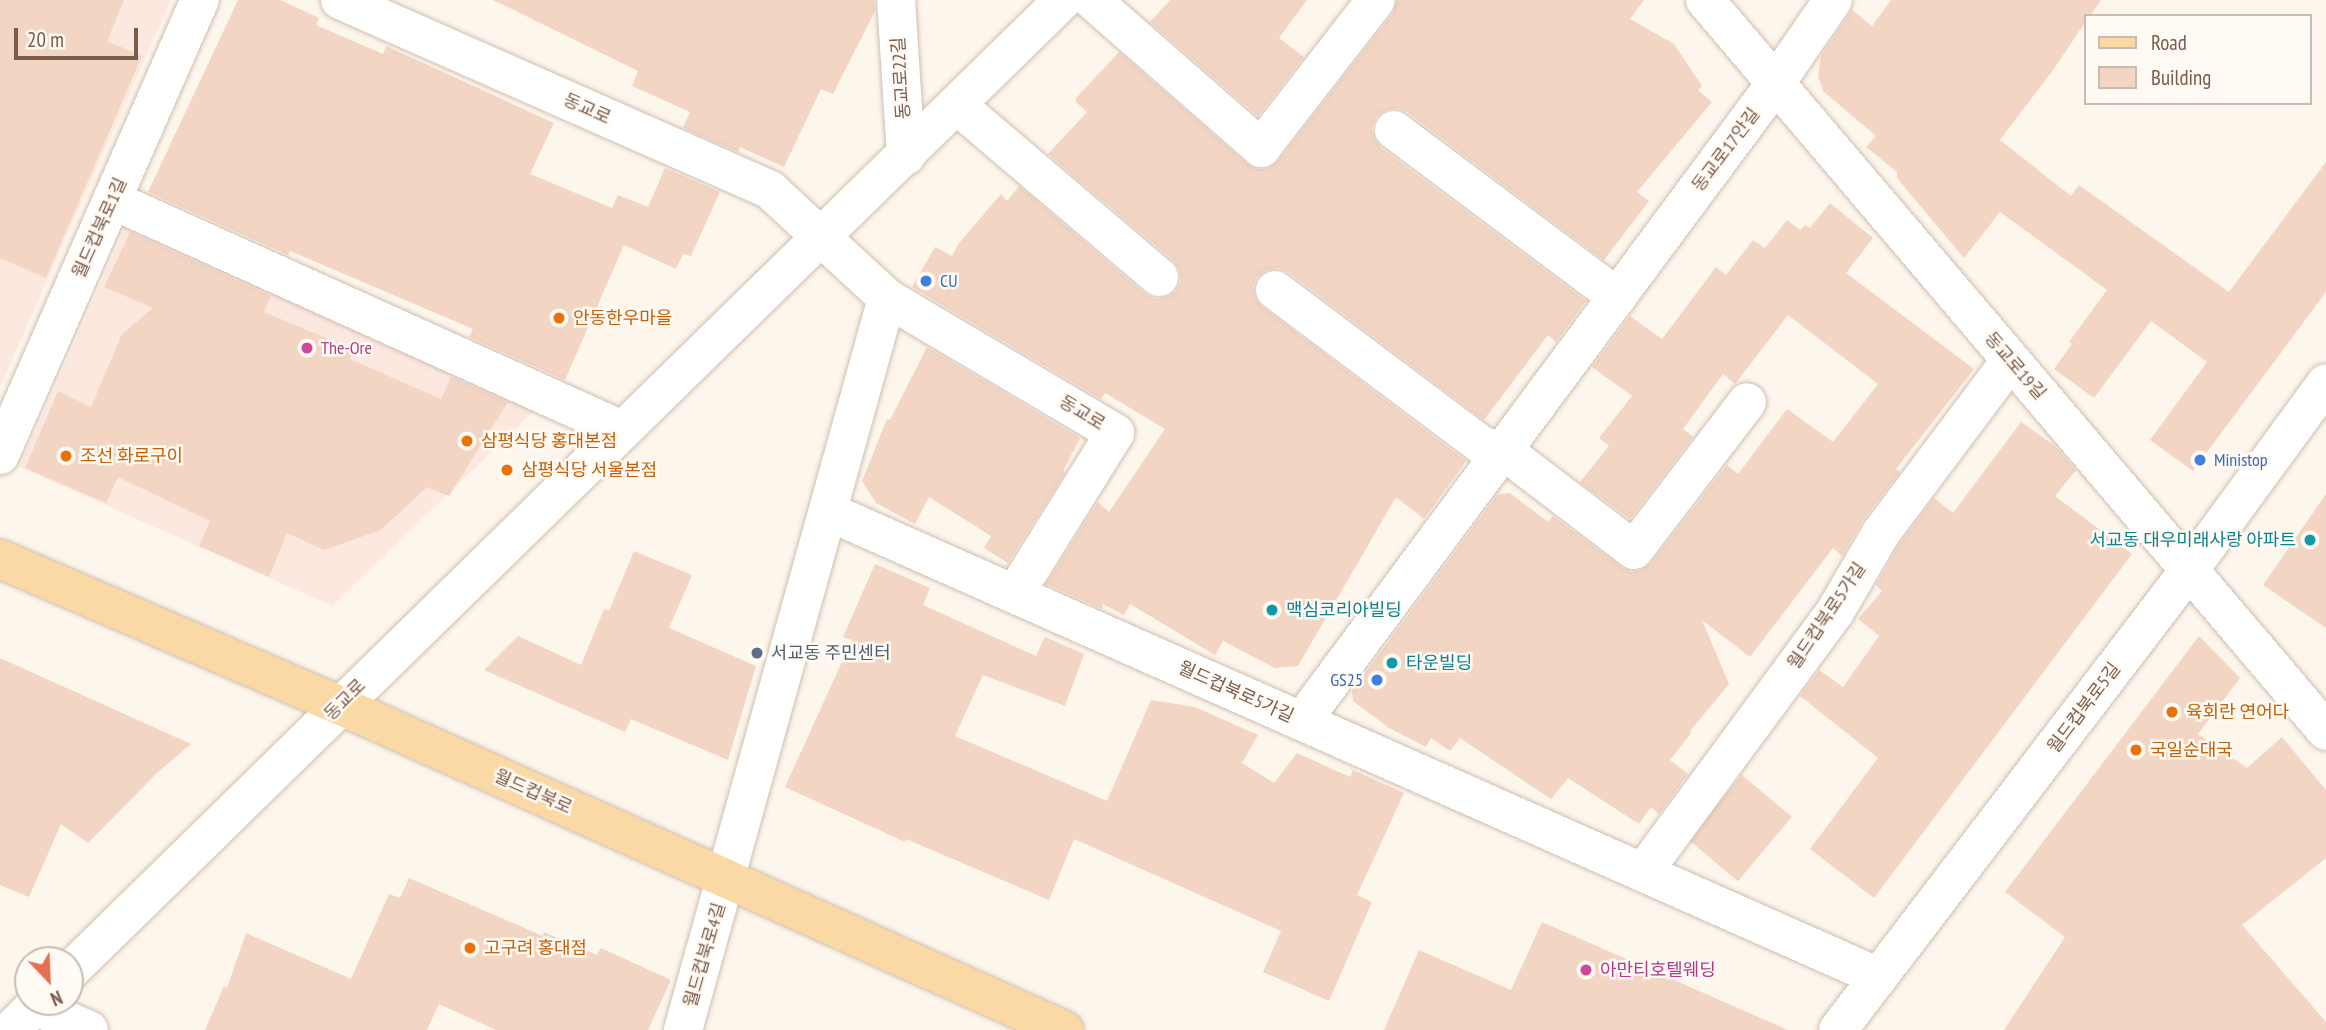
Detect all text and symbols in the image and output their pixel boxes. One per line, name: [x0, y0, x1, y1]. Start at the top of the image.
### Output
scale bar: [18, 14, 142, 58]
legend: [2084, 14, 2312, 105]
text: 20 m: [27, 26, 64, 53]
text: Road: [2151, 29, 2187, 56]
street label: 동교로22길: [887, 36, 915, 120]
text: Building: [2151, 64, 2211, 91]
street label: 동교로: [560, 89, 614, 129]
street label: 동교로17안길: [1688, 104, 1764, 196]
street label: 월드컵북로1길: [68, 175, 132, 281]
place label: CU: [940, 270, 958, 292]
marker: CU: [918, 273, 934, 289]
place label: 안동한우마을: [573, 307, 672, 329]
marker: 안동한우마을: [551, 310, 567, 326]
street label: 동교로19길: [1980, 328, 2050, 404]
place label: The-Ore: [321, 337, 372, 359]
marker: The-Ore: [299, 340, 315, 356]
street label: 동교로: [1055, 391, 1109, 435]
place label: 삼평식당 홍대본점: [481, 430, 617, 452]
marker: 삼평식당 홍대본점: [459, 433, 475, 449]
place label: 조선 화로구이: [80, 445, 183, 467]
marker: 조선 화로구이: [58, 448, 74, 464]
place label: Ministop: [2214, 449, 2268, 471]
marker: Ministop: [2192, 452, 2208, 468]
place label: 삼평식당 서울본점: [521, 459, 657, 481]
marker: 삼평식당 서울본점: [499, 462, 515, 478]
place label: 서교동 대우미래사랑 아파트: [2090, 529, 2296, 551]
marker: 서교동 대우미래사랑 아파트: [2302, 532, 2318, 548]
street label: 월드컵북로5가길: [1783, 559, 1871, 673]
place label: 맥심코리아빌딩: [1286, 599, 1402, 621]
marker: 맥심코리아빌딩: [1264, 602, 1280, 618]
place label: 서교동 주민센터: [771, 642, 891, 664]
marker: 서교동 주민센터: [749, 645, 765, 661]
place label: 타운빌딩: [1406, 652, 1472, 674]
marker: 타운빌딩: [1384, 655, 1400, 671]
street label: 월드컵북로5가길: [1175, 657, 1297, 727]
street label: 월드컵북로5길: [2043, 659, 2125, 757]
place label: GS25: [1330, 669, 1363, 691]
marker: GS25: [1369, 672, 1385, 688]
street label: 동교로: [320, 675, 370, 725]
place label: 육회란 연어다: [2186, 701, 2289, 723]
marker: 육회란 연어다: [2164, 704, 2180, 720]
place label: 국일순대국: [2150, 739, 2233, 761]
marker: 국일순대국: [2128, 742, 2144, 758]
street label: 월드컵북로: [491, 765, 575, 819]
street label: 월드컵북로4길: [680, 900, 730, 1010]
place label: 고구려 홍대점: [484, 937, 587, 959]
marker: 고구려 홍대점: [462, 940, 478, 956]
north arrow: [14, 946, 84, 1016]
place label: 아만티호텔웨딩: [1600, 959, 1716, 981]
marker: 아만티호텔웨딩: [1578, 962, 1594, 978]
text: N: [47, 985, 66, 1012]

